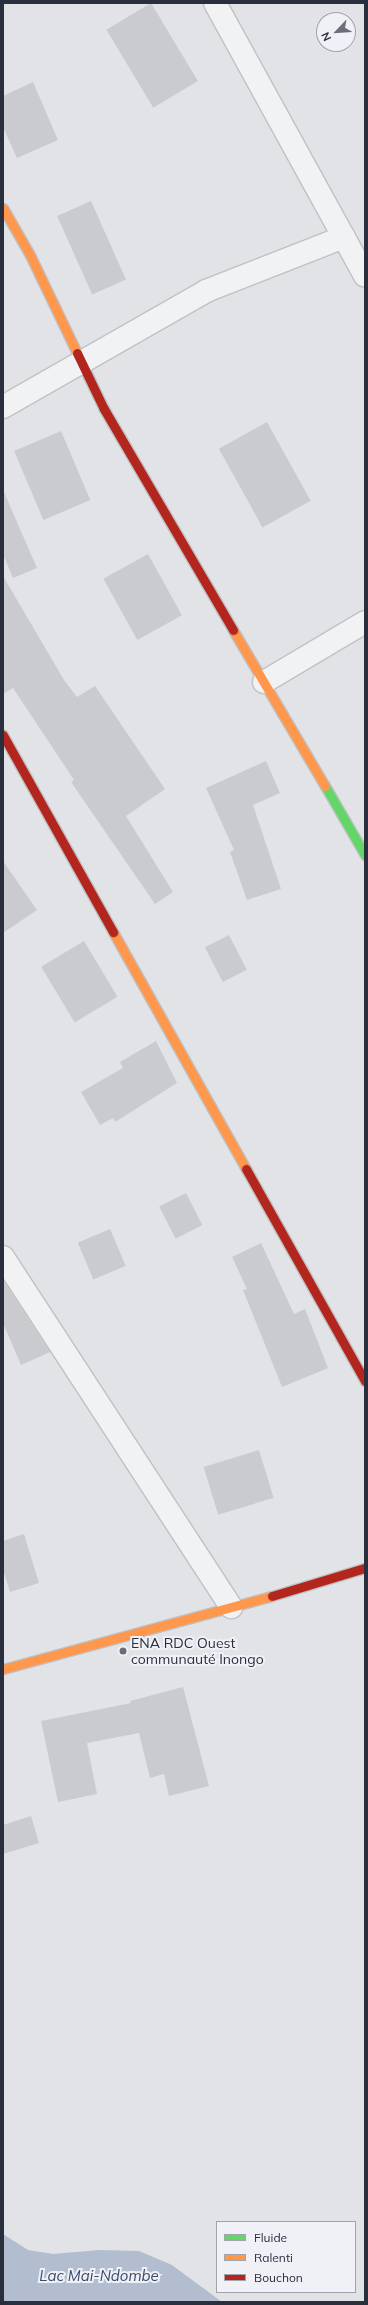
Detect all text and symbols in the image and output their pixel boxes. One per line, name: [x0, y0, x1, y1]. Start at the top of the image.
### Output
north arrow: [316, 12, 356, 52]
text: N: [318, 30, 334, 43]
place label: ENA RDC Ouest communauté Inongo: [131, 1635, 264, 1668]
marker: ENA RDC Ouest communauté Inongo: [118, 1646, 128, 1656]
legend: [216, 2221, 356, 2293]
text: Fluide: [254, 2230, 287, 2245]
text: Ralenti: [254, 2250, 293, 2265]
water label: Lac Mai-Ndombe: [39, 2267, 159, 2285]
text: Bouchon: [254, 2270, 303, 2285]

